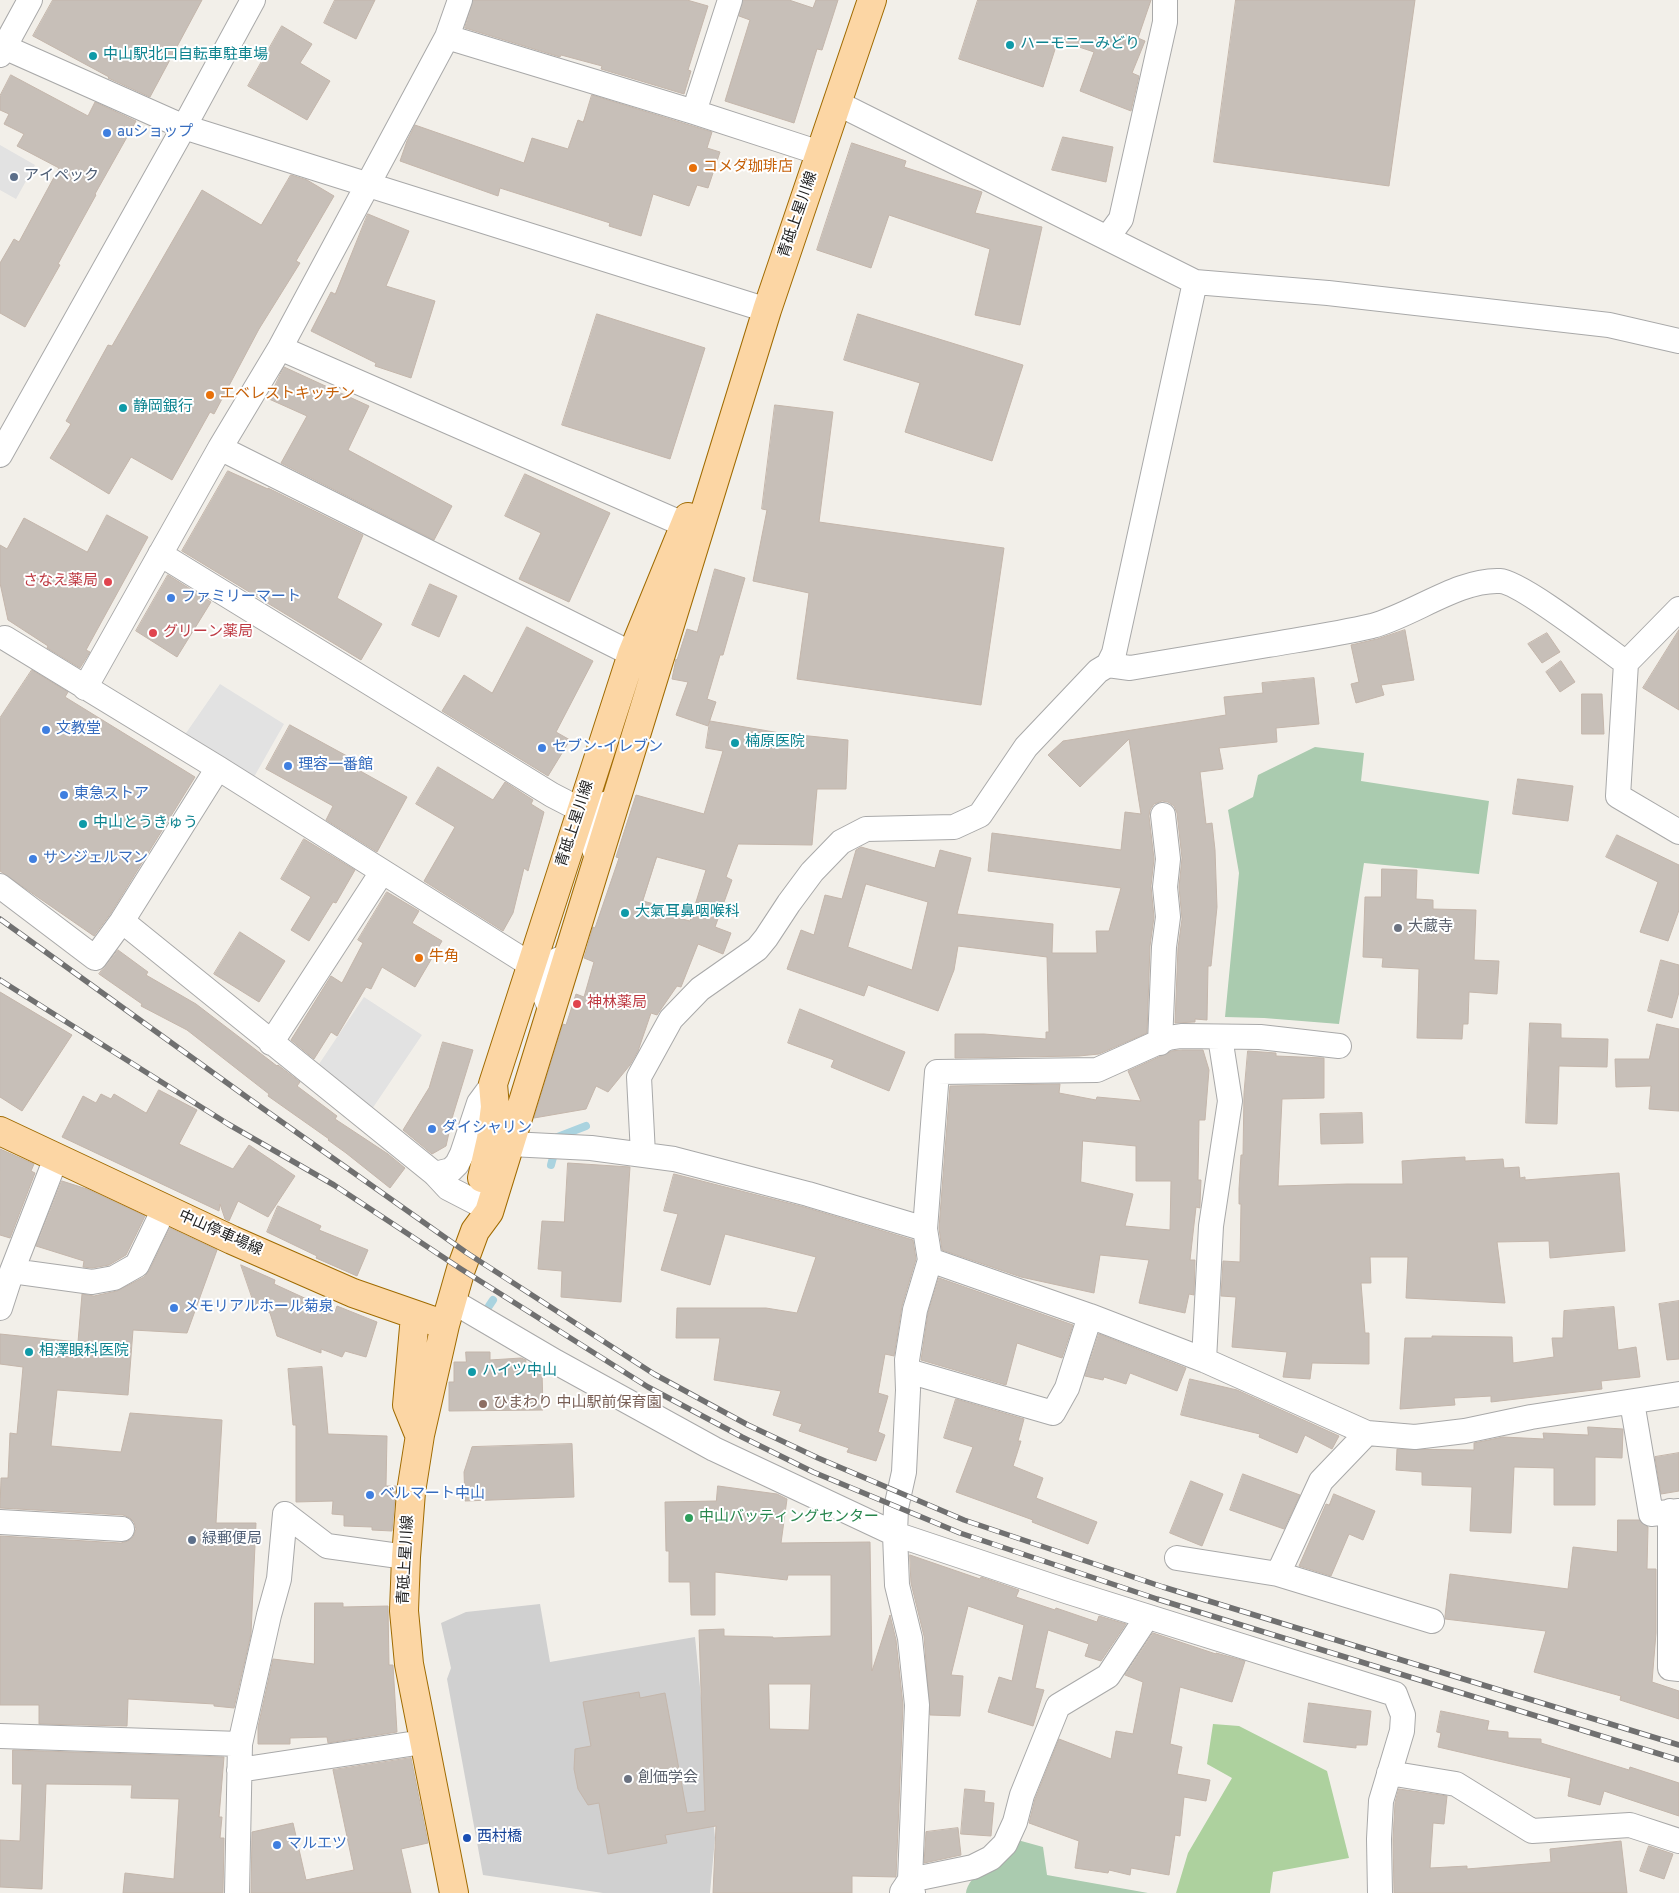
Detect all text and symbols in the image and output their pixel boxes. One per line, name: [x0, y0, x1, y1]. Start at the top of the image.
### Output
place label: ハーモニーみどり: [1020, 36, 1140, 54]
marker: ハーモニーみどり: [1004, 39, 1016, 51]
place label: 中山駅北口自転車駐車場: [103, 47, 268, 65]
marker: 中山駅北口自転車駐車場: [87, 50, 99, 62]
place label: auショップ: [117, 124, 193, 142]
marker: auショップ: [101, 127, 113, 139]
place label: コメダ珈琲店: [703, 159, 793, 177]
marker: コメダ珈琲店: [687, 162, 699, 174]
place label: アイペック: [24, 168, 99, 186]
street label: 青砥上星川線: [776, 170, 822, 260]
marker: アイペック: [8, 171, 20, 183]
place label: エベレストキッチン: [220, 386, 355, 404]
marker: エベレストキッチン: [204, 389, 216, 401]
place label: 静岡銀行: [133, 399, 193, 417]
marker: 静岡銀行: [117, 402, 129, 414]
place label: さなえ薬局: [23, 573, 98, 591]
marker: さなえ薬局: [102, 576, 114, 588]
place label: ファミリーマート: [181, 589, 301, 607]
marker: ファミリーマート: [165, 592, 177, 604]
place label: グリーン薬局: [163, 624, 253, 642]
marker: グリーン薬局: [147, 627, 159, 639]
place label: 文教堂: [56, 721, 101, 739]
marker: 文教堂: [40, 724, 52, 736]
place label: 楠原医院: [745, 734, 805, 752]
marker: 楠原医院: [729, 737, 741, 749]
place label: セブン-イレブン: [552, 739, 663, 757]
marker: セブン-イレブン: [536, 742, 548, 754]
place label: 理容一番館: [298, 757, 373, 775]
marker: 理容一番館: [282, 760, 294, 772]
street label: 青砥上星川線: [554, 778, 598, 870]
place label: 東急ストア: [74, 786, 149, 804]
marker: 東急ストア: [58, 789, 70, 801]
place label: 中山とうきゅう: [93, 815, 198, 833]
marker: 中山とうきゅう: [77, 818, 89, 830]
place label: サンジェルマン: [43, 850, 148, 868]
marker: サンジェルマン: [27, 853, 39, 865]
place label: 大氣耳鼻咽喉科: [635, 904, 740, 922]
marker: 大氣耳鼻咽喉科: [619, 907, 631, 919]
place label: 大蔵寺: [1408, 919, 1453, 937]
marker: 大蔵寺: [1392, 922, 1404, 934]
place label: 牛角: [429, 949, 459, 967]
marker: 牛角: [413, 952, 425, 964]
place label: 神林薬局: [587, 995, 647, 1013]
marker: 神林薬局: [571, 998, 583, 1010]
place label: ダイシャリン: [442, 1120, 532, 1138]
marker: ダイシャリン: [426, 1123, 438, 1135]
street label: 中山停車場線: [175, 1207, 265, 1261]
place label: メモリアルホール菊泉: [184, 1299, 334, 1317]
marker: メモリアルホール菊泉: [168, 1302, 180, 1314]
place label: 相澤眼科医院: [39, 1343, 129, 1361]
marker: 相澤眼科医院: [23, 1346, 35, 1358]
place label: ハイツ中山: [482, 1363, 557, 1381]
marker: ハイツ中山: [466, 1366, 478, 1378]
place label: ひまわり 中山駅前保育園: [493, 1395, 662, 1413]
marker: ひまわり 中山駅前保育園: [477, 1398, 489, 1410]
place label: ベルマート中山: [380, 1486, 485, 1504]
marker: ベルマート中山: [364, 1489, 376, 1501]
place label: 中山バッティングセンター: [699, 1509, 879, 1527]
marker: 中山バッティングセンター: [683, 1512, 695, 1524]
street label: 青砥上星川線: [396, 1515, 418, 1605]
place label: 緑郵便局: [202, 1531, 262, 1549]
marker: 緑郵便局: [186, 1534, 198, 1546]
place label: 創価学会: [638, 1770, 698, 1788]
marker: 創価学会: [622, 1773, 634, 1785]
place label: 西村橋: [477, 1829, 522, 1847]
marker: 西村橋: [461, 1832, 473, 1844]
place label: マルエツ: [287, 1836, 347, 1854]
marker: マルエツ: [271, 1839, 283, 1851]

